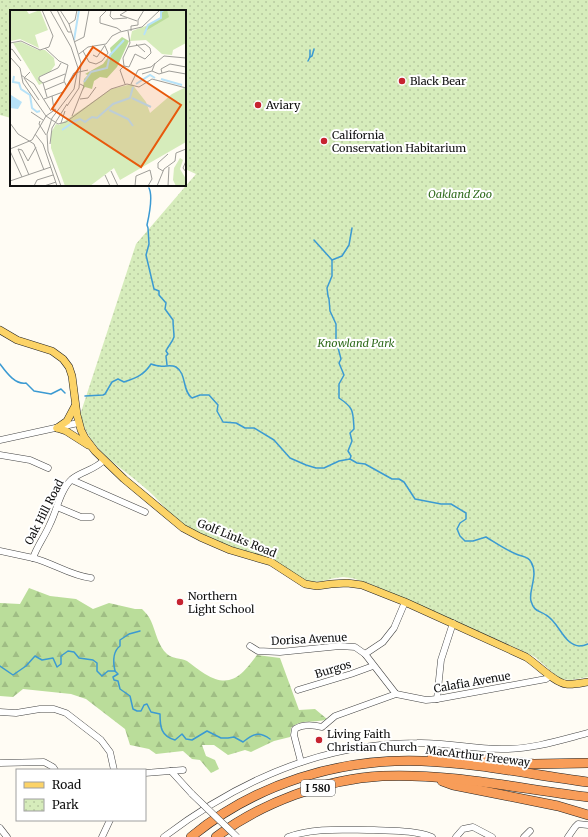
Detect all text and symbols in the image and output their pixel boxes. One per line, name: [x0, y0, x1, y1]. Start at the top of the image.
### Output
inset map: [10, 10, 186, 186]
place label: Black Bear: [410, 74, 466, 88]
marker: Black Bear: [397, 76, 407, 86]
place label: Aviary: [265, 98, 301, 112]
marker: Aviary: [253, 100, 263, 110]
place label: California Conservation Habitarium: [332, 128, 466, 155]
marker: California Conservation Habitarium: [319, 136, 329, 146]
park label: Oakland Zoo: [428, 187, 492, 201]
park label: Knowland Park: [317, 336, 394, 350]
street label: Oak Hill Road: [21, 476, 67, 547]
street label: Golf Links Road: [195, 516, 279, 560]
place label: Northern Light School: [188, 589, 255, 616]
marker: Northern Light School: [175, 597, 185, 607]
street label: Dorisa Avenue: [271, 630, 348, 648]
street label: Burgos: [313, 657, 353, 681]
street label: Calafia Avenue: [433, 668, 512, 696]
place label: Living Faith Christian Church: [327, 727, 418, 754]
marker: Living Faith Christian Church: [314, 735, 324, 745]
street label: MacArthur Freeway: [425, 743, 532, 769]
legend: [16, 769, 146, 821]
text: Road: [52, 777, 81, 792]
road number: I 580: [301, 780, 335, 796]
text: Park: [52, 797, 79, 812]

